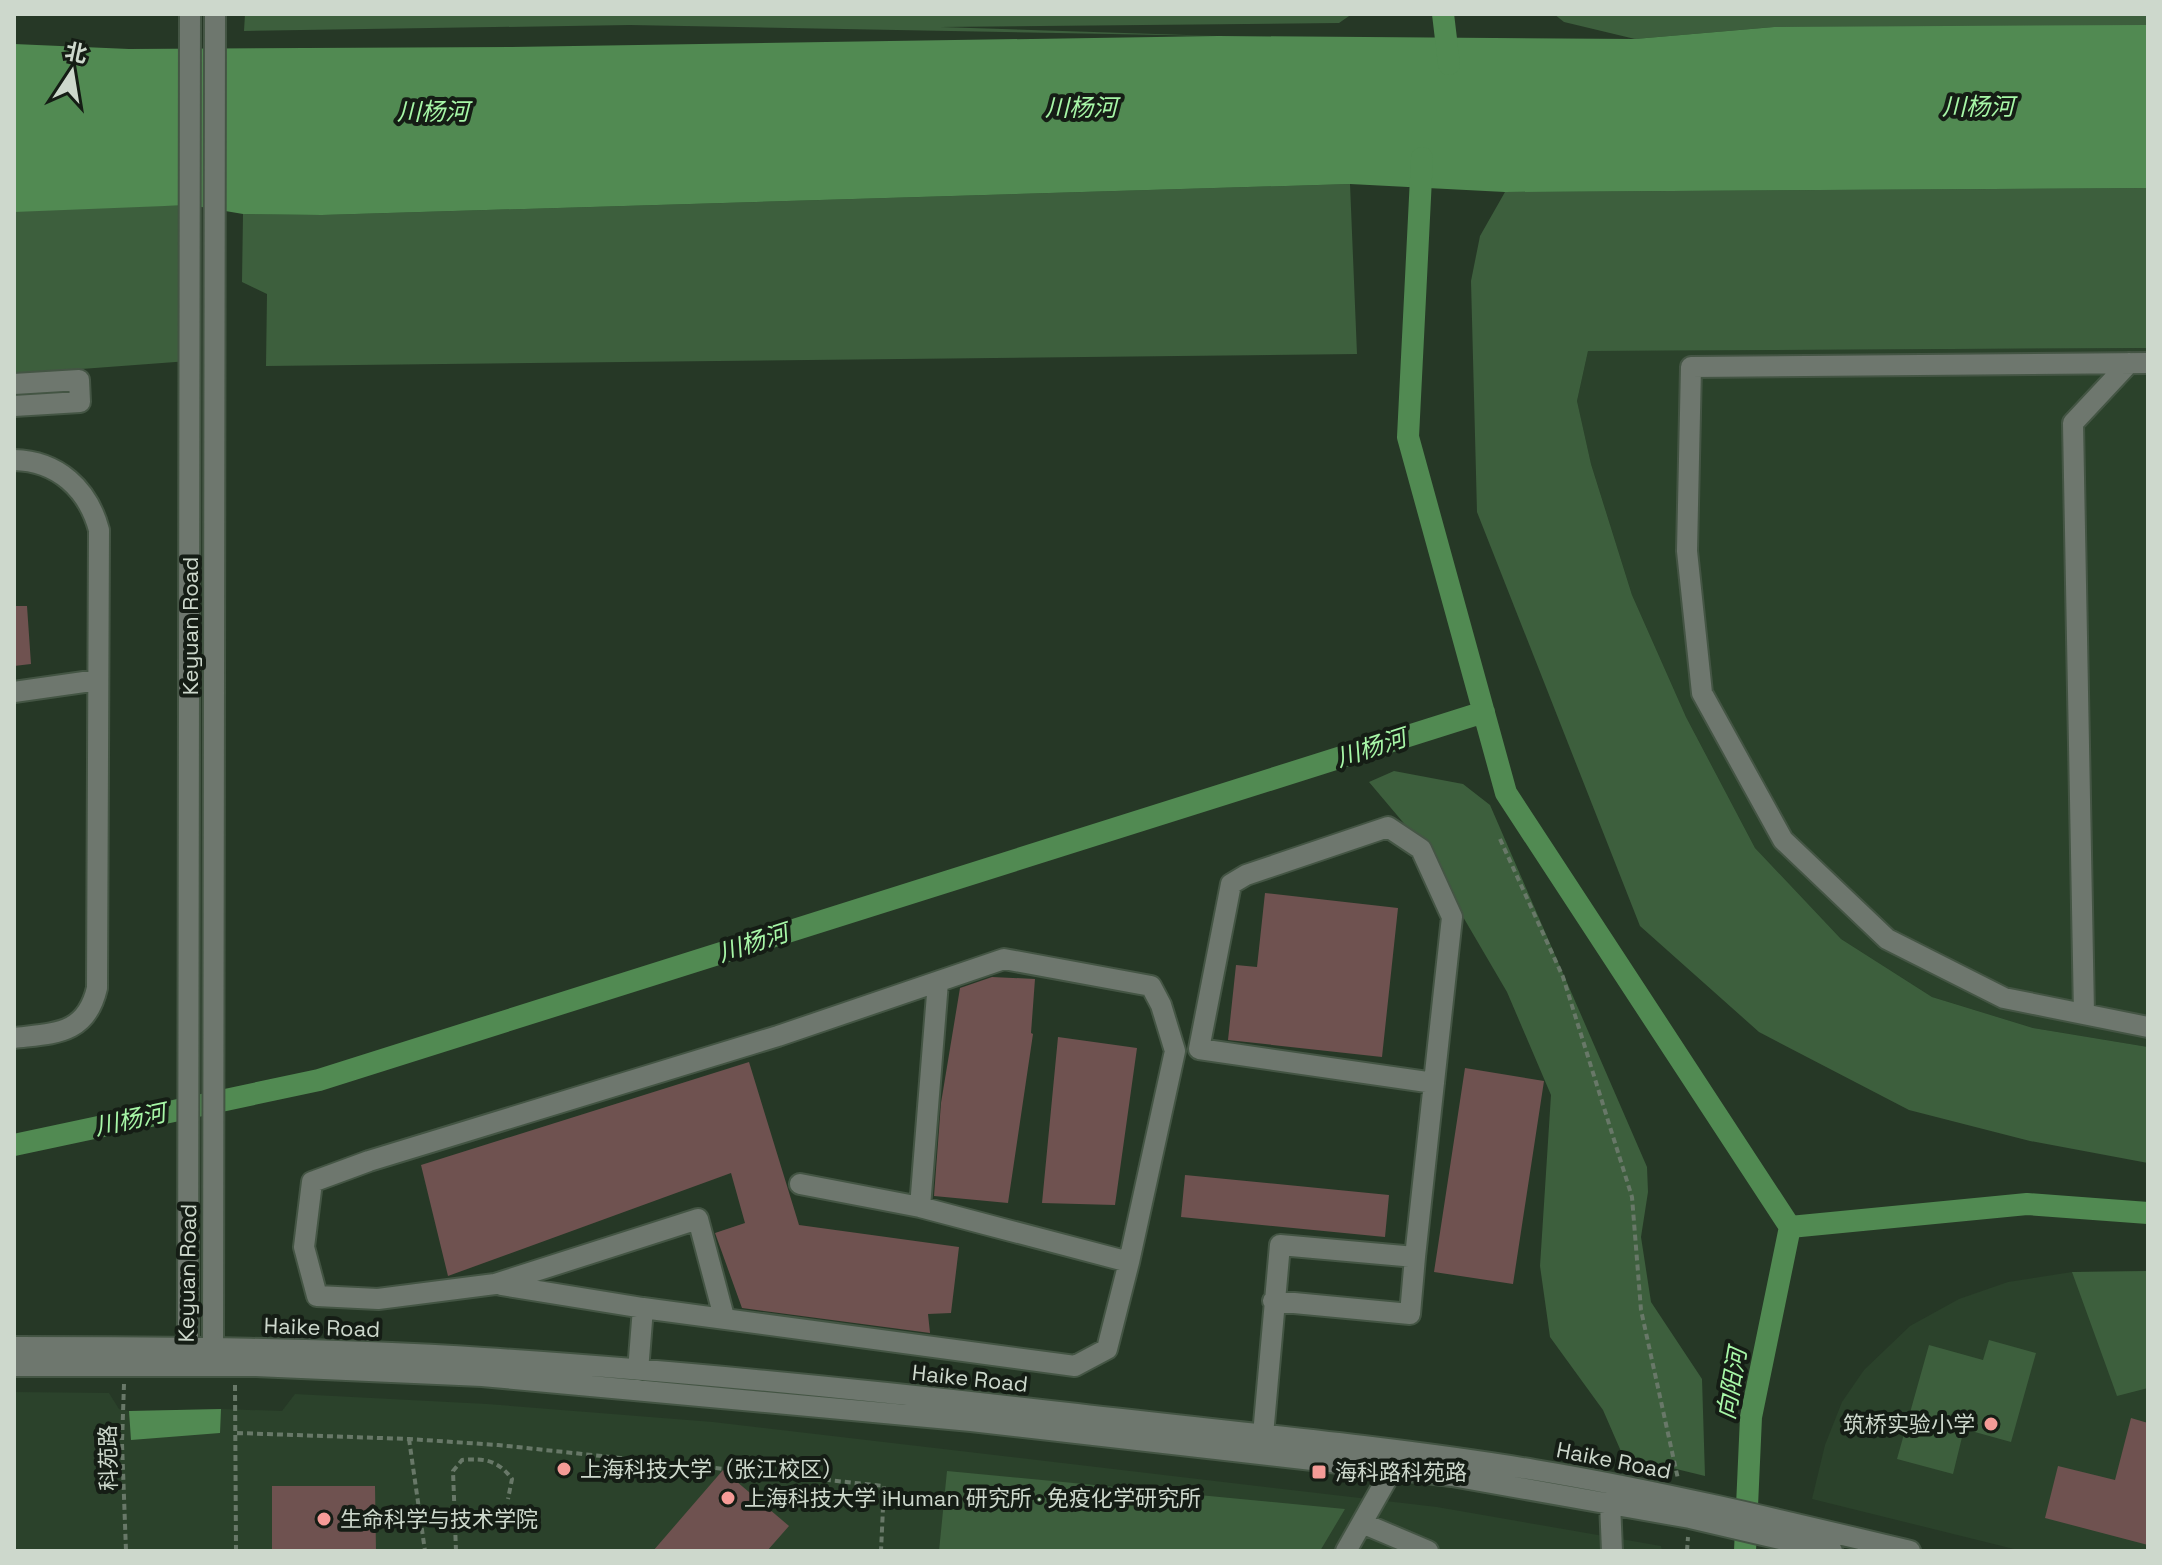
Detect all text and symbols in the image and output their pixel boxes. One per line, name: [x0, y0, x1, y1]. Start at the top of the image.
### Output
north arrow: [32, 32, 112, 112]
text: 北: [62, 36, 90, 68]
water label: 川杨河: [1942, 91, 2018, 122]
water label: 川杨河: [1045, 92, 1121, 123]
water label: 川杨河: [397, 96, 473, 127]
street label: Keyuan Road: [176, 557, 204, 695]
water label: 川杨河: [1332, 720, 1414, 773]
water label: 川杨河: [714, 915, 796, 968]
water label: 川杨河: [91, 1096, 172, 1142]
street label: Keyuan Road: [172, 1203, 202, 1343]
street label: Haike Road: [263, 1311, 381, 1343]
water label: 向阳河: [1710, 1342, 1754, 1422]
street label: Haike Road: [911, 1358, 1029, 1398]
place label: 筑桥实验小学: [1843, 1410, 1975, 1438]
marker: 筑桥实验小学: [1982, 1415, 2000, 1433]
street label: 科苑路: [93, 1425, 123, 1491]
street label: Haike Road: [1554, 1435, 1674, 1485]
place label: 上海科技大学（张江校区）: [580, 1455, 844, 1483]
place label: 海科路科苑路: [1335, 1458, 1467, 1486]
marker: 上海科技大学（张江校区）: [555, 1460, 573, 1478]
marker: 海科路科苑路: [1310, 1463, 1328, 1481]
place label: 上海科技大学 iHuman 研究所 · 免疫化学研究所: [744, 1484, 1201, 1512]
marker: 上海科技大学 iHuman 研究所 · 免疫化学研究所: [719, 1489, 737, 1507]
place label: 生命科学与技术学院: [340, 1505, 538, 1533]
marker: 生命科学与技术学院: [315, 1510, 333, 1528]

